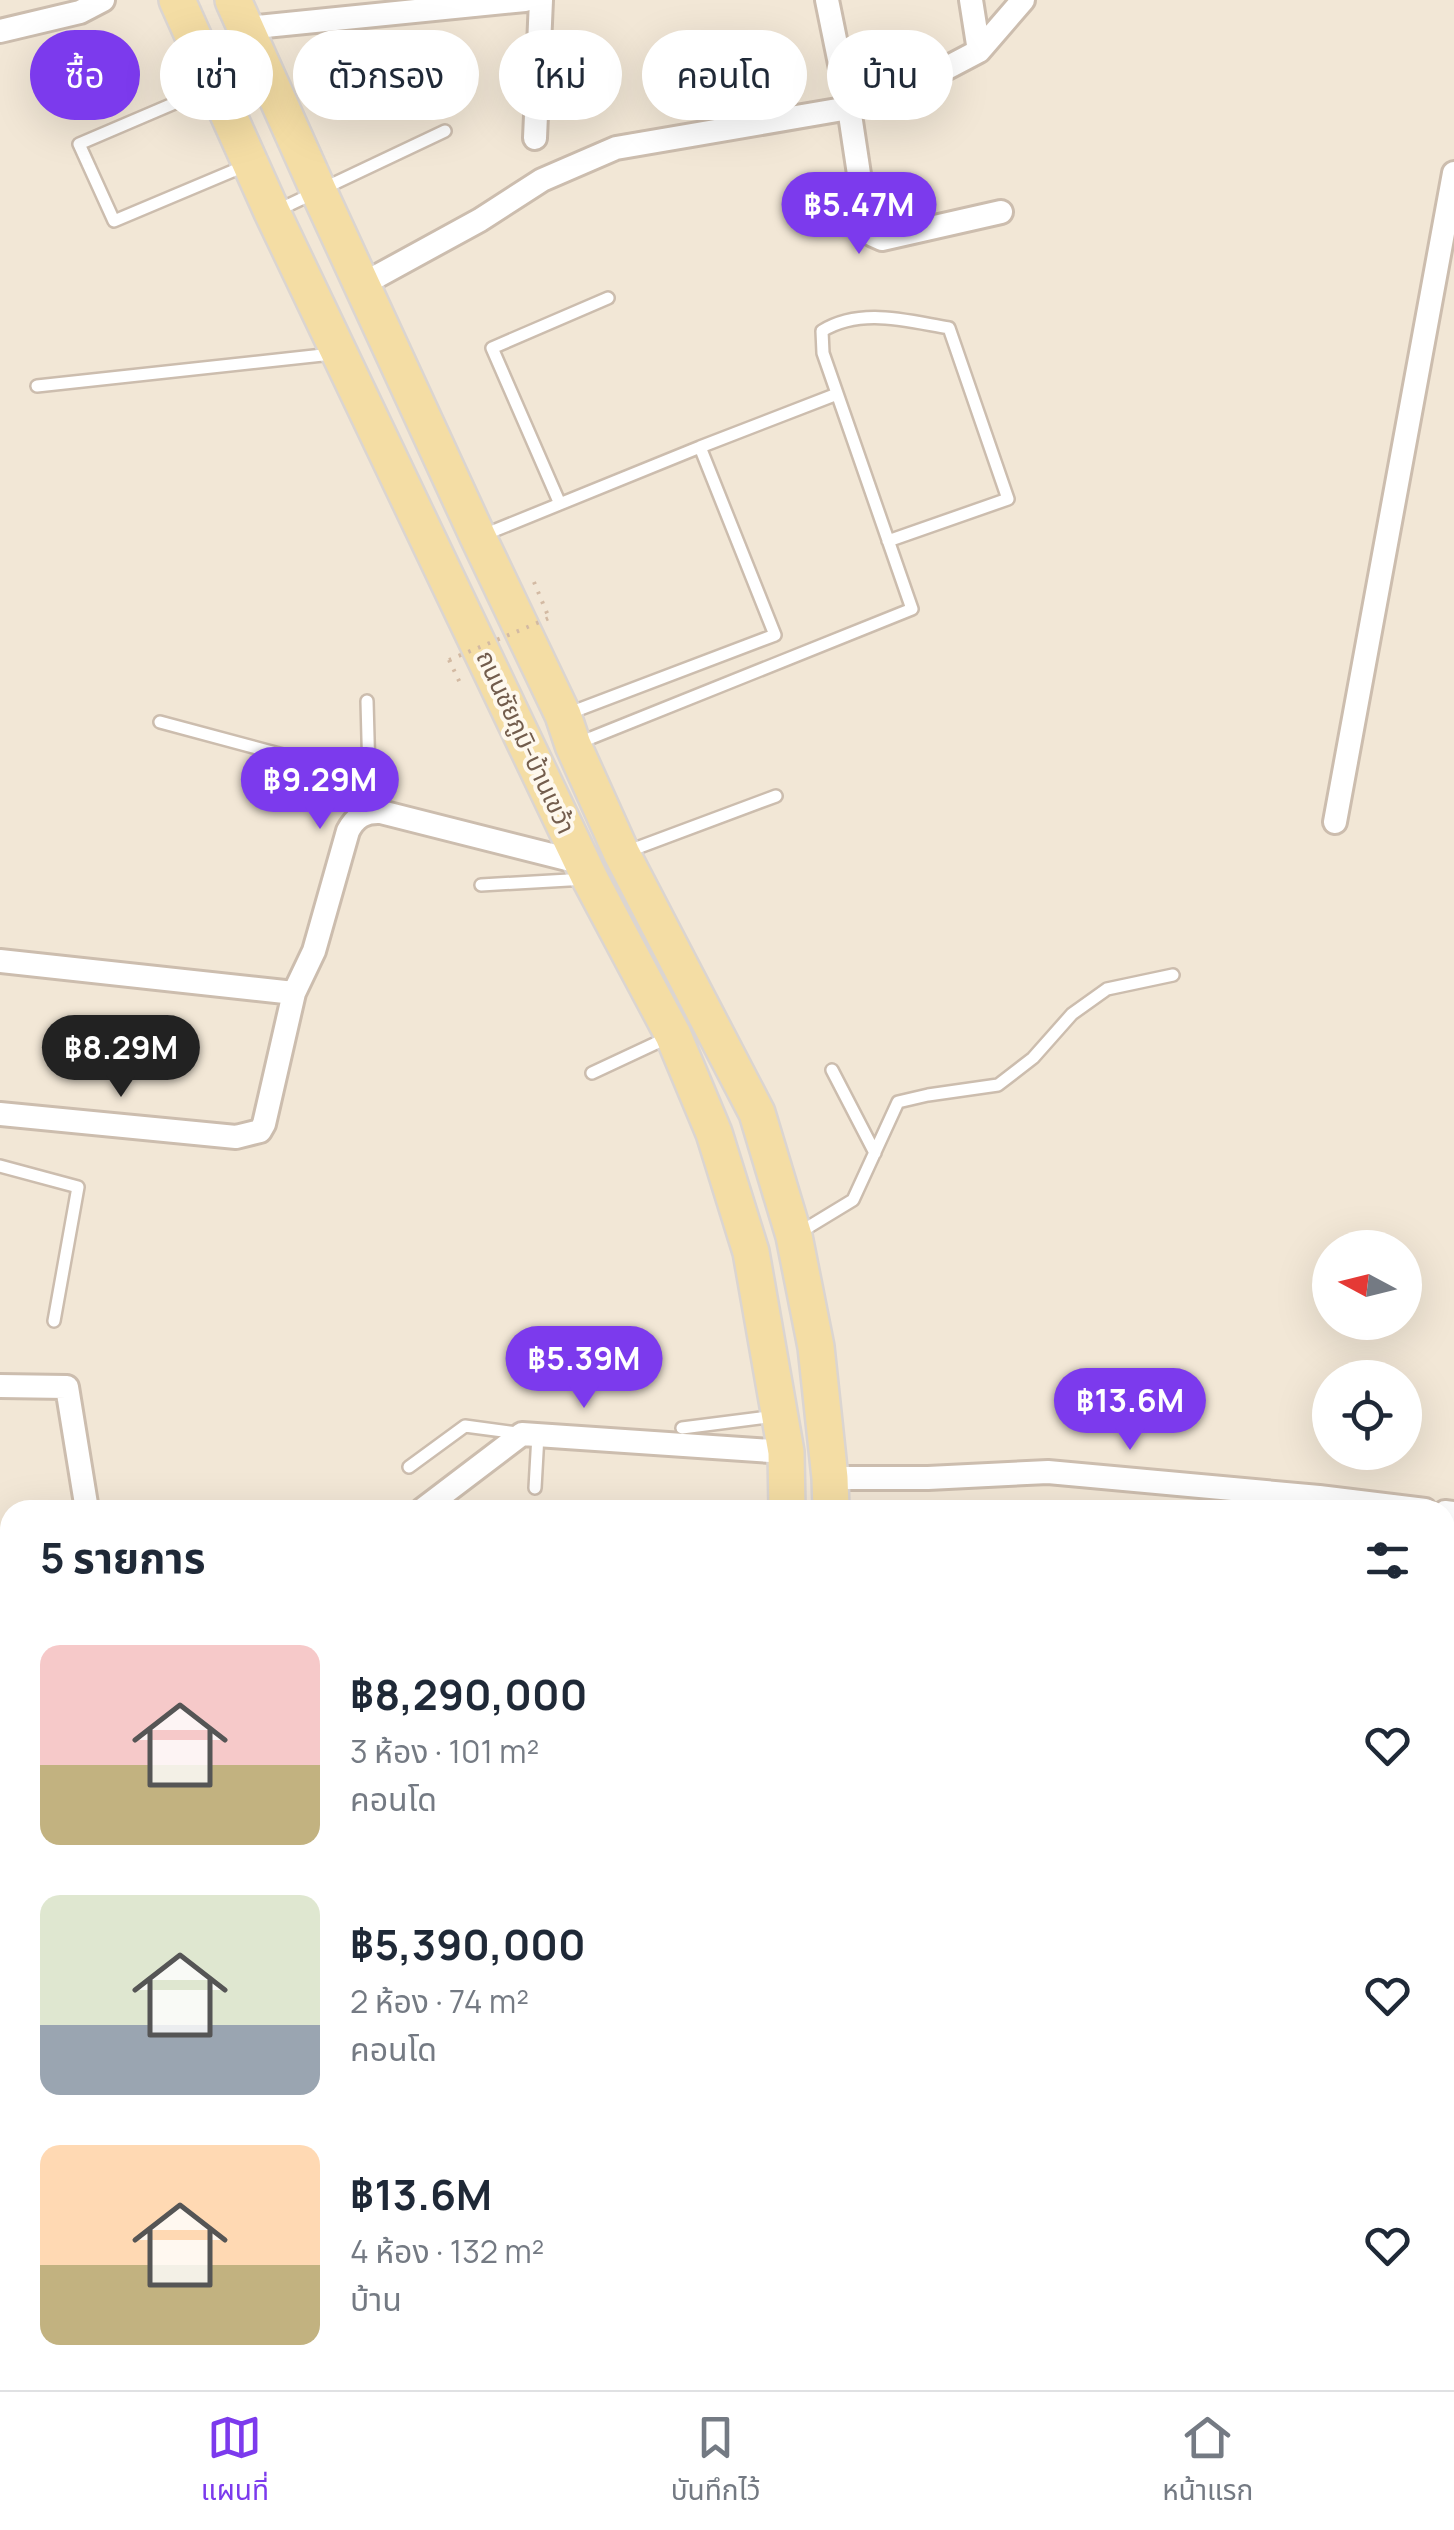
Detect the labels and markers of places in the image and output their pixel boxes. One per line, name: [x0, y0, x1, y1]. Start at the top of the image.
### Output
pin: ฿5.47M: [778, 172, 940, 257]
pin: ฿9.29M: [239, 747, 401, 832]
pin: ฿8.29M: [40, 1015, 202, 1100]
pin: ฿5.39M: [503, 1326, 665, 1411]
pin: ฿13.6M: [1049, 1368, 1211, 1453]

